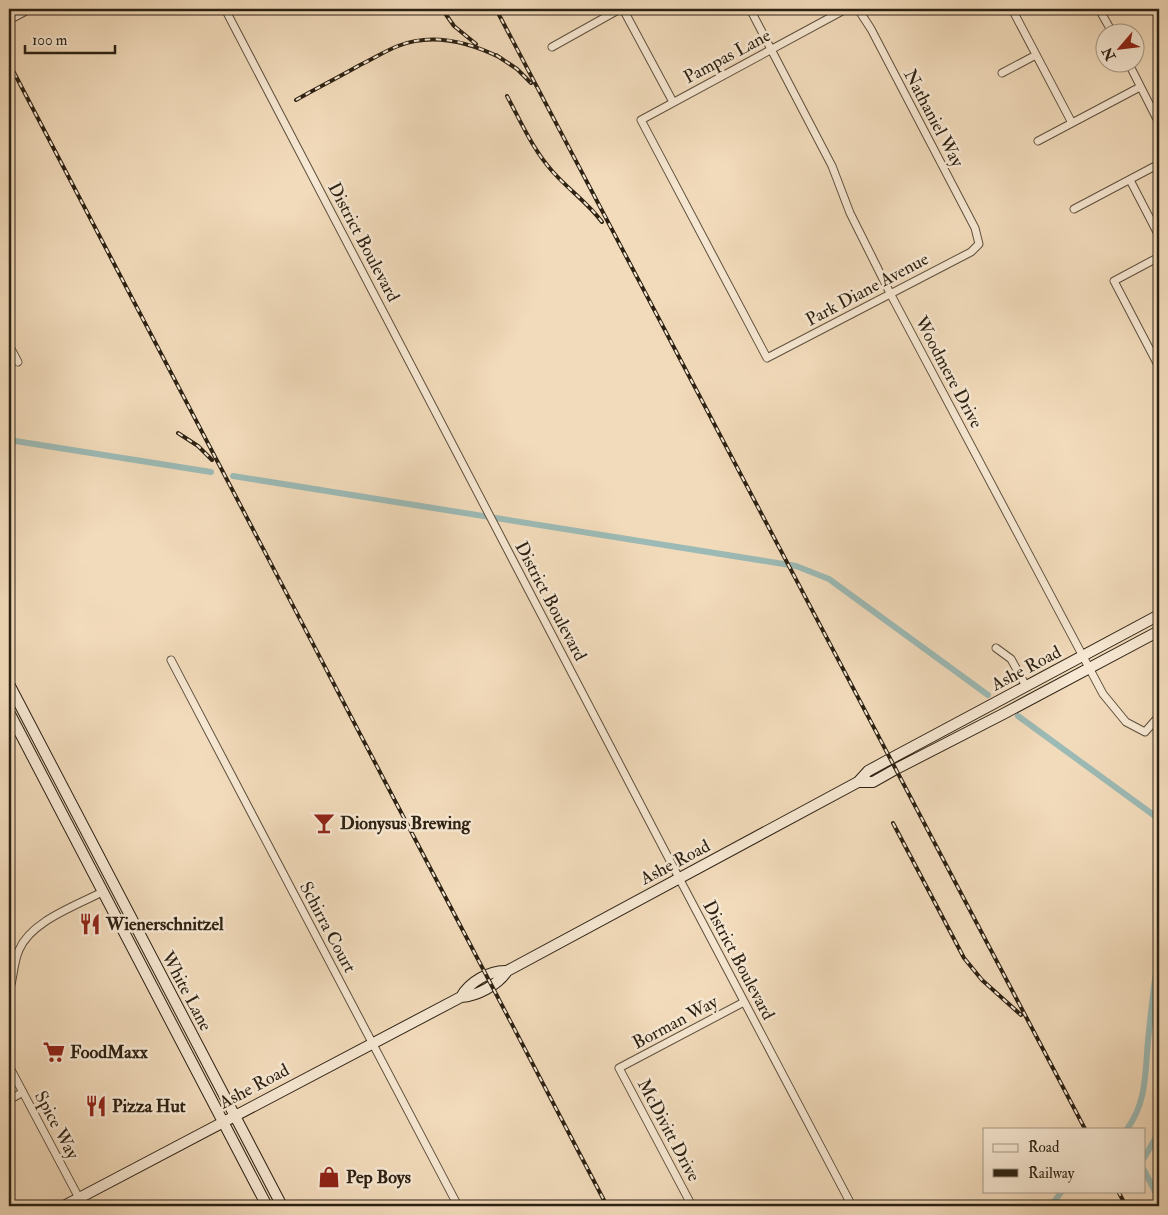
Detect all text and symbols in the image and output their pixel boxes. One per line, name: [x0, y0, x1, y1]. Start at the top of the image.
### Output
scale bar: [25, 22, 115, 54]
north arrow: [1096, 22, 1146, 72]
street label: Pampas Lane: [680, 24, 775, 89]
text: 100 m: [32, 31, 68, 50]
text: N: [1098, 44, 1120, 64]
street label: Nathaniel Way: [898, 65, 969, 172]
street label: District Boulevard: [322, 178, 405, 306]
street label: Park Diane Avenue: [802, 247, 933, 332]
street label: Woodmere Drive: [909, 311, 988, 433]
street label: District Boulevard: [509, 537, 592, 665]
street label: Ashe Road: [986, 640, 1065, 697]
bar icon: Dionysus Brewing: [311, 810, 337, 836]
place label: Dionysus Brewing: [340, 812, 472, 835]
street label: Ashe Road: [635, 834, 714, 891]
street label: Schirra Court: [294, 878, 361, 977]
street label: District Boulevard: [697, 896, 780, 1024]
restaurant icon: Wienerschnitzel: [77, 911, 103, 937]
place label: Wienerschnitzel: [105, 913, 224, 936]
street label: White Lane: [156, 947, 217, 1035]
street label: Borman Way: [629, 990, 723, 1055]
supermarket icon: FoodMaxx: [41, 1039, 67, 1065]
place label: FoodMaxx: [70, 1041, 149, 1064]
street label: Ashe Road: [214, 1058, 293, 1115]
street label: McDivitt Drive: [632, 1075, 705, 1186]
street label: Spice Way: [29, 1087, 85, 1164]
restaurant icon: Pizza Hut: [83, 1093, 109, 1119]
place label: Pizza Hut: [112, 1095, 186, 1118]
legend: [983, 1128, 1146, 1192]
text: Road: [1028, 1138, 1060, 1157]
shop icon: Pep Boys: [316, 1164, 342, 1190]
text: Railway: [1028, 1164, 1075, 1183]
place label: Pep Boys: [346, 1166, 411, 1189]

